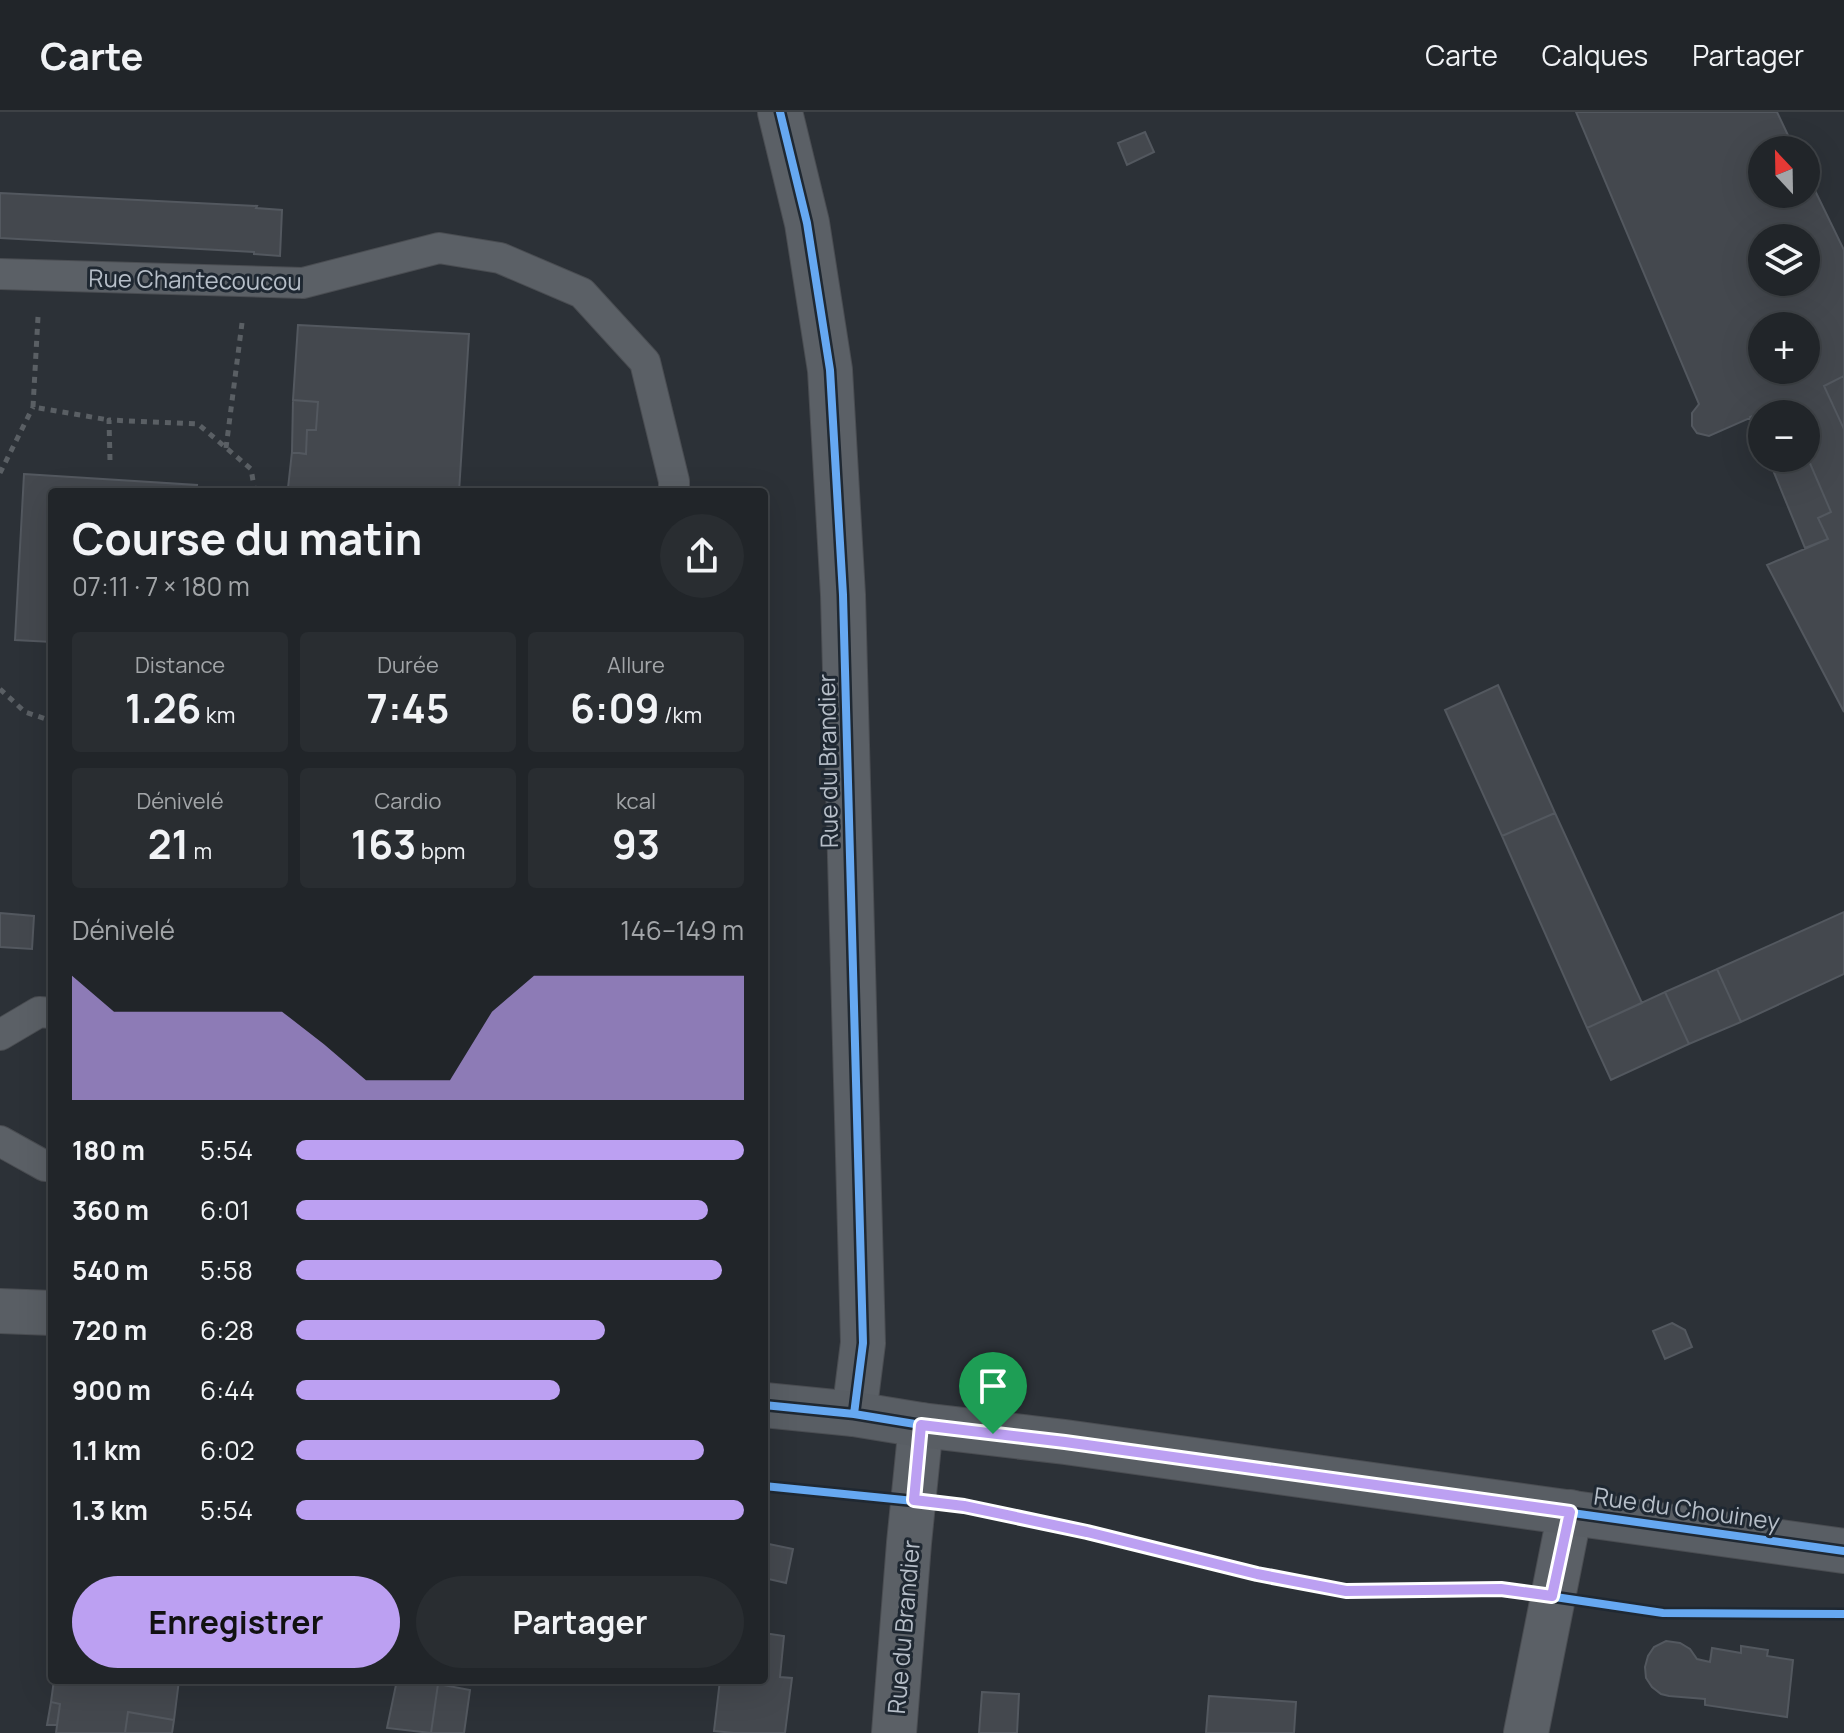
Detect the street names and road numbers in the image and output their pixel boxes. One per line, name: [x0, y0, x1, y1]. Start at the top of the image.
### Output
street label: Rue Chantecoucou: [88, 261, 302, 297]
street label: Rue du Brandier: [809, 673, 845, 848]
street label: Rue du Chouiney: [1592, 1479, 1783, 1537]
street label: Rue du Brandier: [879, 1538, 927, 1715]

